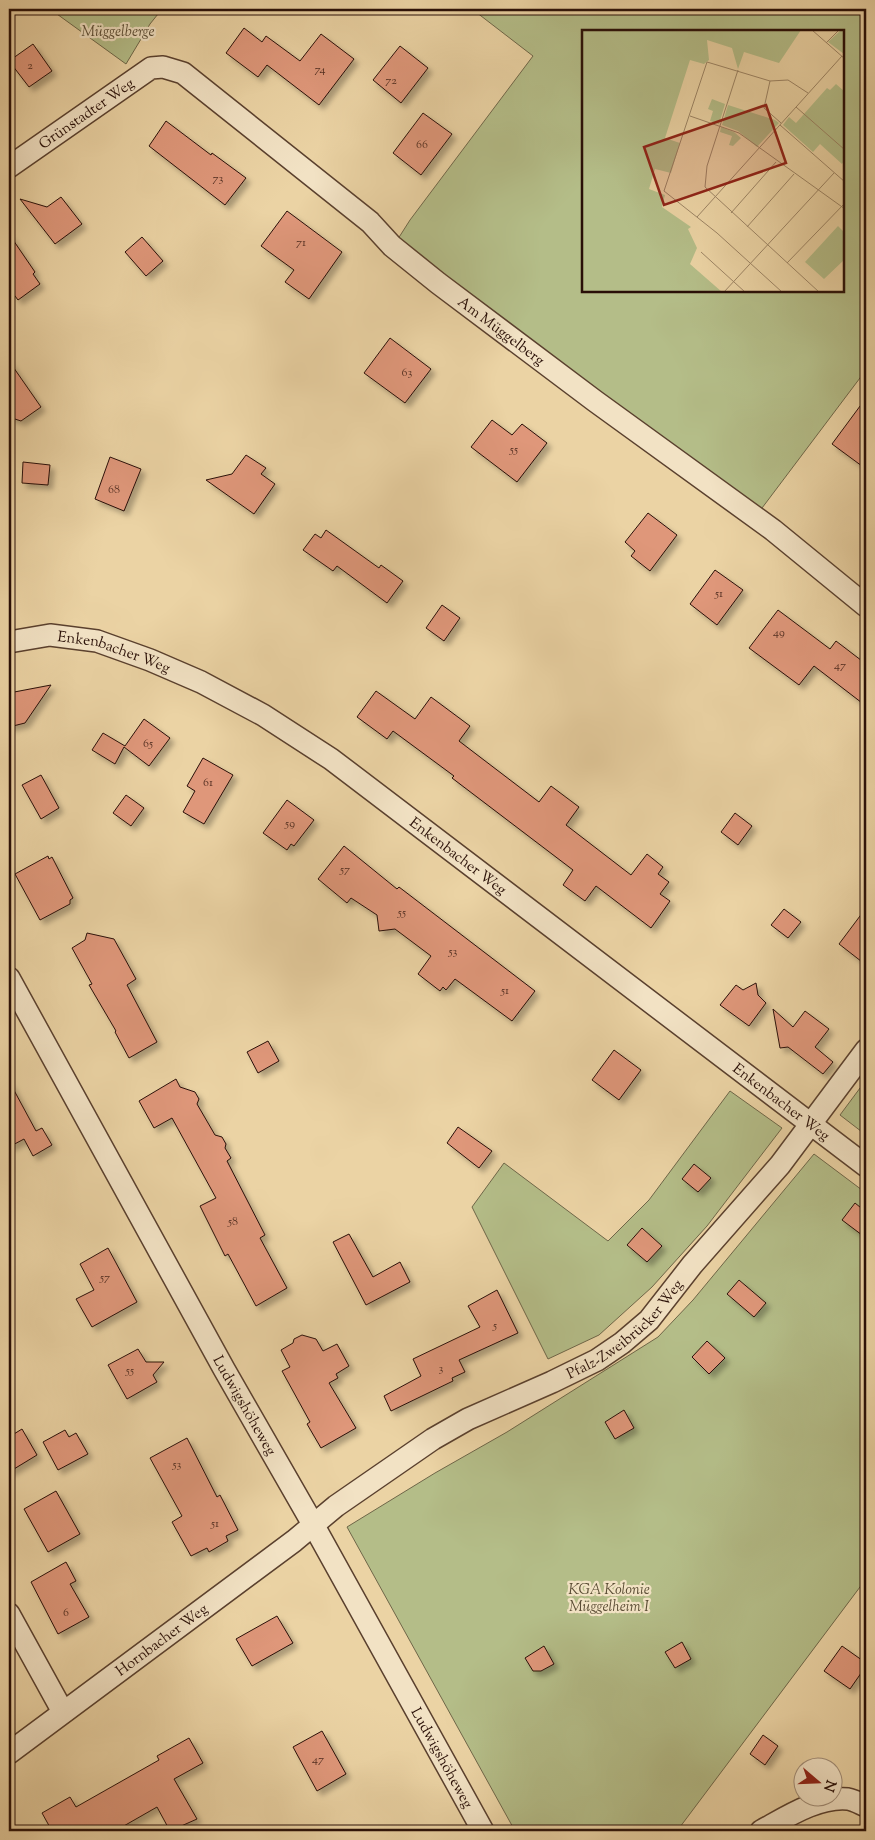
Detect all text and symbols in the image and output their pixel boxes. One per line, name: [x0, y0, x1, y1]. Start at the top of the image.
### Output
park label: Müggelberge: [81, 22, 155, 43]
inset map: [582, 30, 845, 292]
house number: 2: [27, 57, 33, 75]
house number: 74: [314, 61, 326, 79]
house number: 72: [385, 72, 397, 90]
street label: Grünstadter Weg: [35, 74, 139, 155]
house number: 66: [416, 136, 428, 154]
house number: 73: [213, 170, 224, 188]
house number: 71: [296, 234, 306, 252]
street label: Am Müggelberg: [453, 292, 548, 371]
house number: 63: [402, 364, 413, 382]
house number: 55: [509, 441, 518, 459]
house number: 68: [108, 481, 120, 499]
house number: 51: [714, 585, 723, 603]
house number: 49: [773, 624, 785, 642]
street label: Enkenbacher Weg: [56, 627, 173, 679]
house number: 47: [834, 657, 846, 675]
house number: 65: [143, 735, 153, 753]
house number: 61: [203, 774, 213, 792]
street label: Enkenbacher Weg: [404, 813, 510, 901]
house number: 59: [284, 815, 295, 833]
house number: 57: [339, 861, 350, 879]
house number: 55: [397, 904, 406, 922]
house number: 53: [448, 943, 458, 961]
house number: 51: [500, 982, 509, 1000]
street label: Enkenbacher Weg: [728, 1059, 834, 1147]
house number: 58: [227, 1213, 238, 1231]
house number: 57: [99, 1269, 110, 1287]
street label: Pfalz-Zweibrücker Weg: [563, 1276, 689, 1385]
house number: 5: [492, 1317, 497, 1335]
street label: Ludwigshöheweg: [207, 1352, 280, 1460]
house number: 3: [439, 1360, 444, 1378]
house number: 55: [125, 1362, 134, 1380]
house number: 53: [172, 1456, 182, 1474]
house number: 51: [210, 1515, 219, 1533]
park label: KGA Kolonie Müggelheim I: [568, 1580, 650, 1618]
street label: Hornbacher Weg: [112, 1600, 213, 1682]
house number: 6: [63, 1604, 69, 1622]
street label: Ludwigshöheweg: [405, 1704, 477, 1812]
house number: 47: [312, 1751, 324, 1769]
north arrow: [792, 1758, 842, 1808]
text: N: [817, 1777, 840, 1794]

